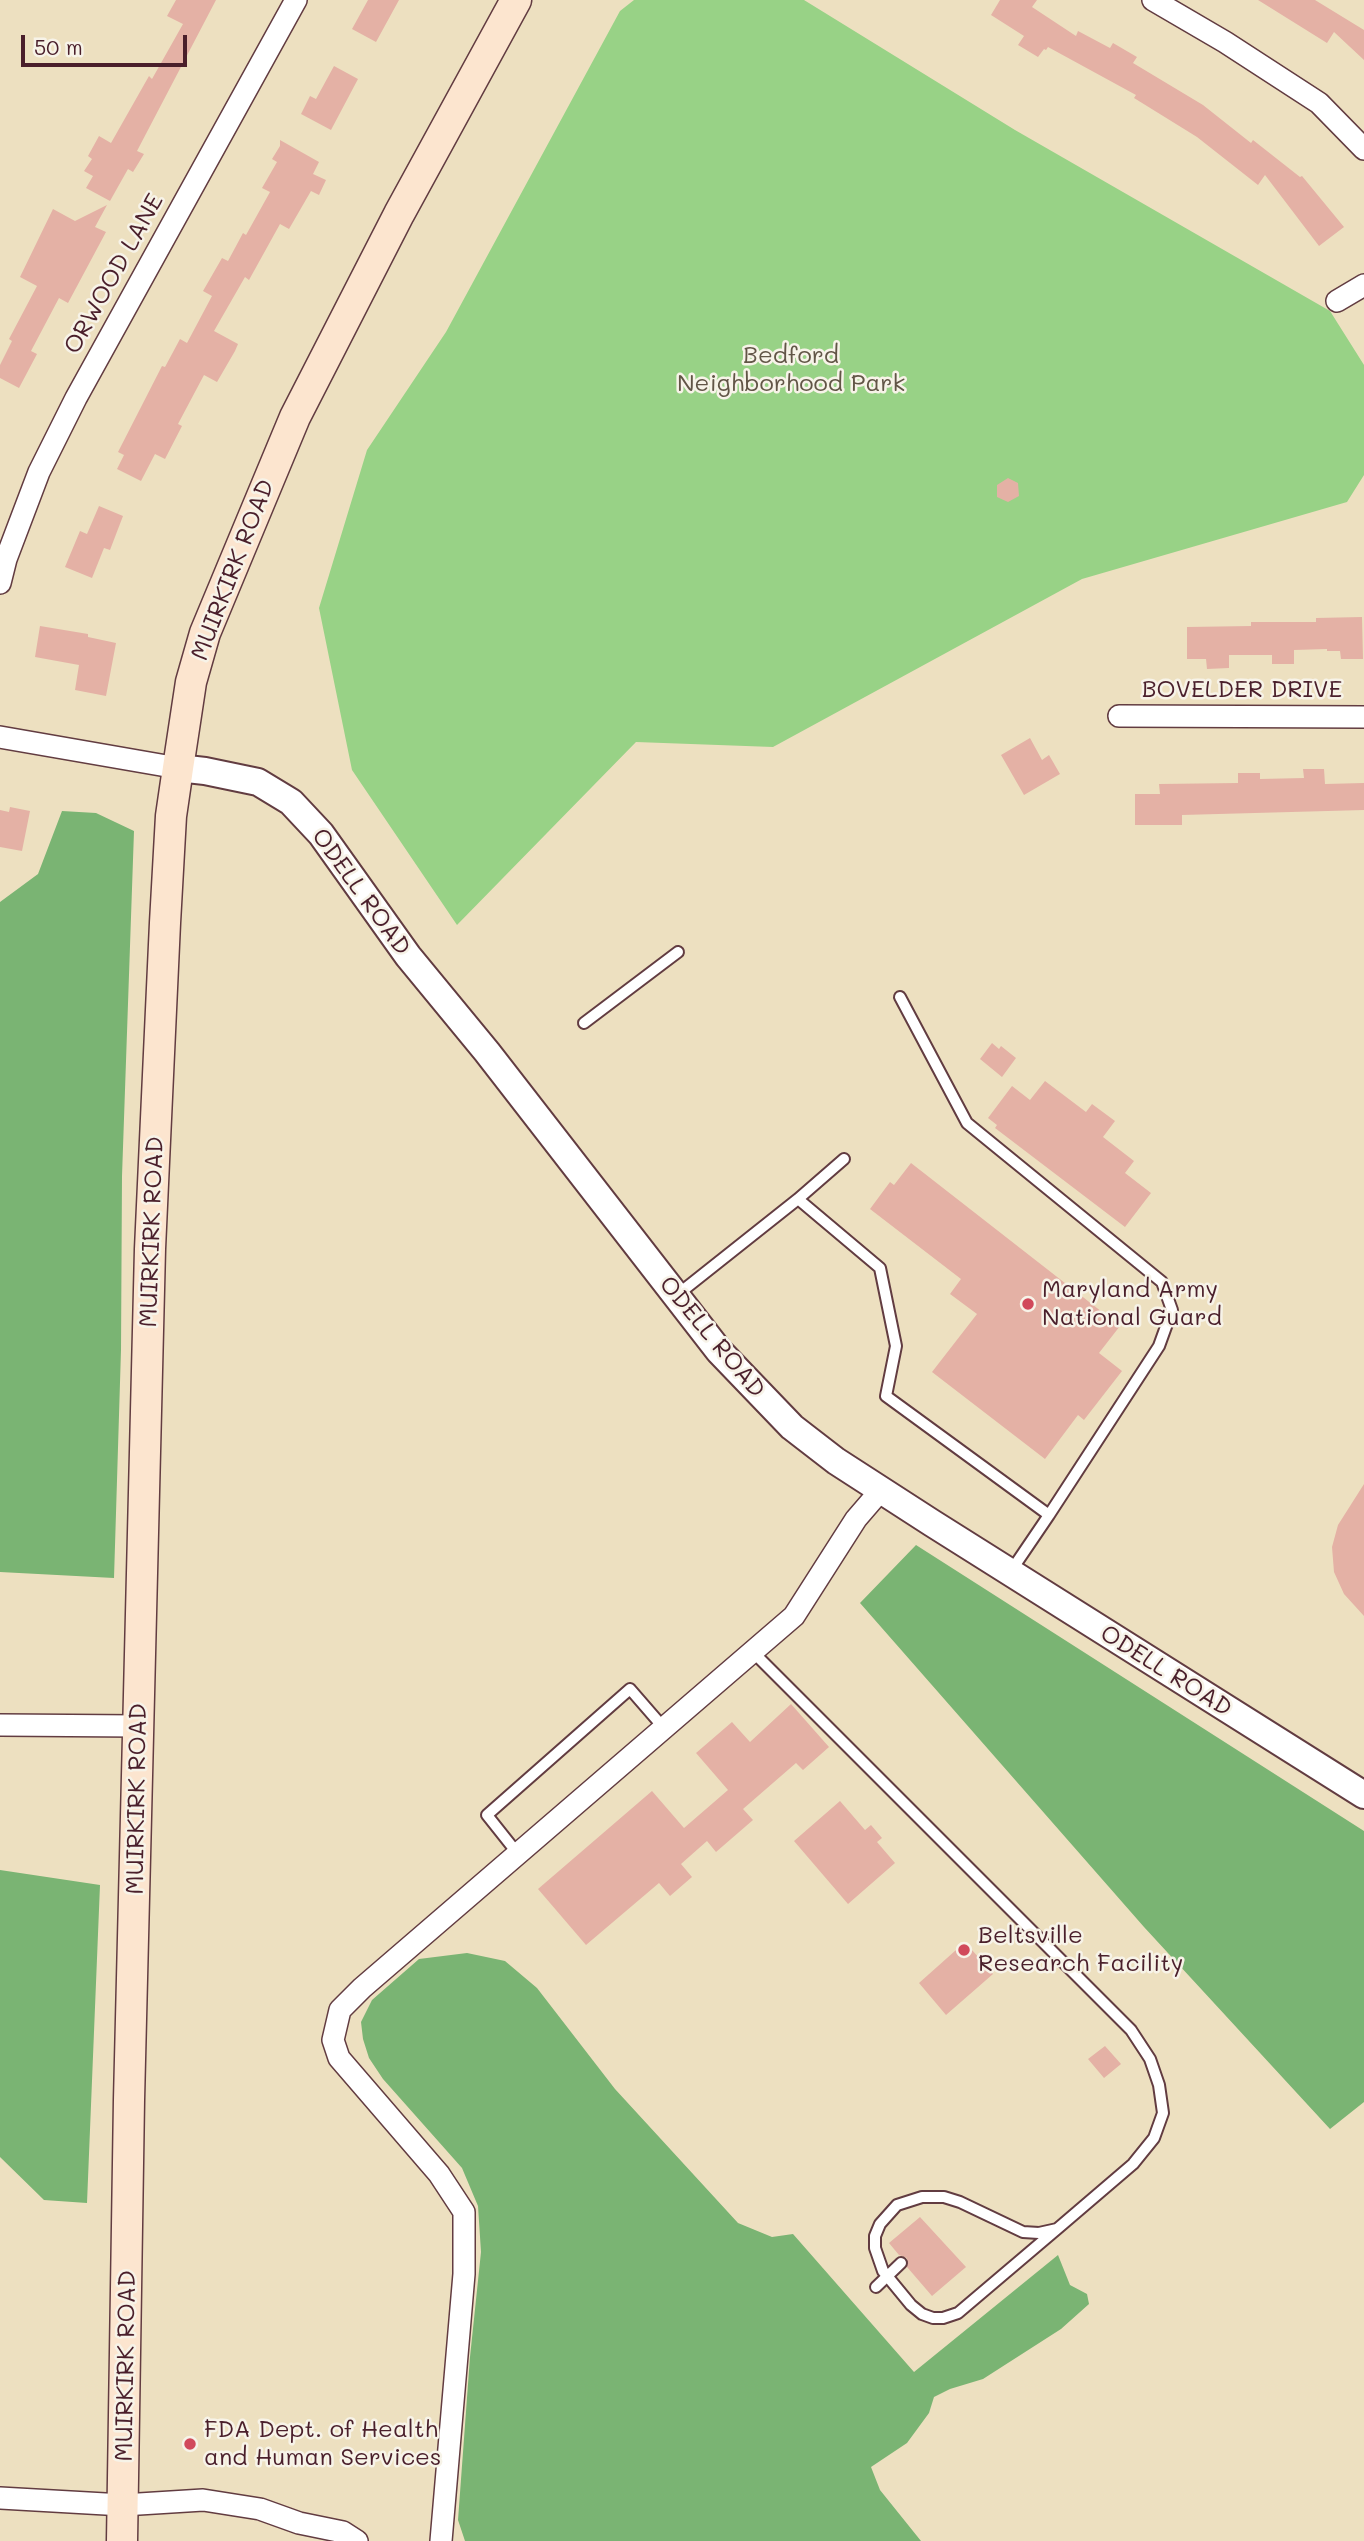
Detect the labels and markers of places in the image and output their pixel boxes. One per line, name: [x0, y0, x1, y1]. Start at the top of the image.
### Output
place label: Maryland Army National Guard: [1042, 1276, 1222, 1332]
marker: Maryland Army National Guard: [1020, 1296, 1036, 1312]
place label: Beltsville Research Facility: [978, 1922, 1183, 1978]
marker: Beltsville Research Facility: [956, 1942, 972, 1958]
place label: FDA Dept. of Health and Human Services: [204, 2416, 442, 2472]
marker: FDA Dept. of Health and Human Services: [182, 2436, 198, 2452]

